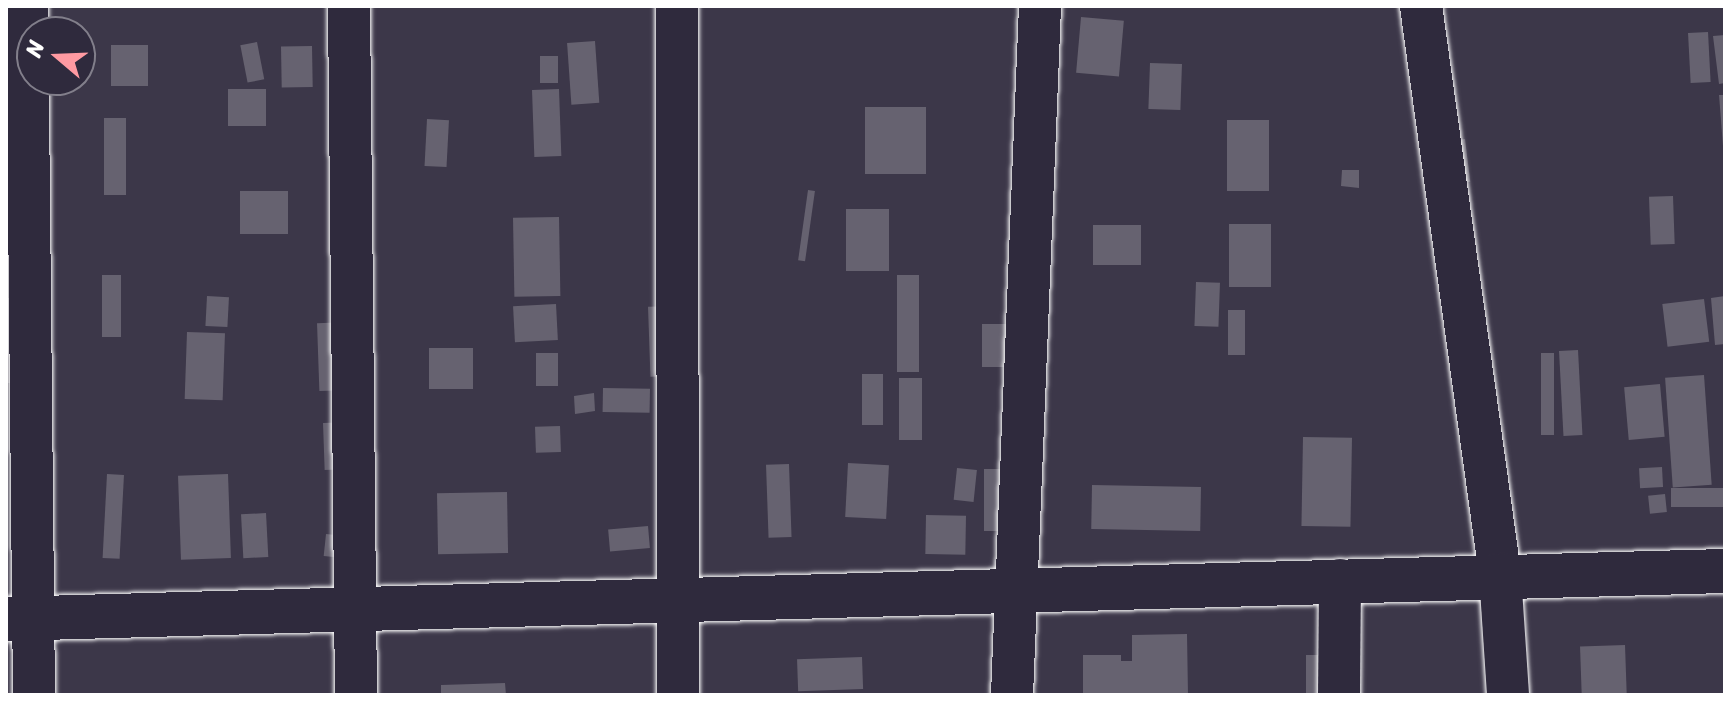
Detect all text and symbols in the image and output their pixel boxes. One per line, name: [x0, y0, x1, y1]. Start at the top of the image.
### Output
north arrow: [16, 16, 96, 96]
text: N: [14, 35, 56, 62]

